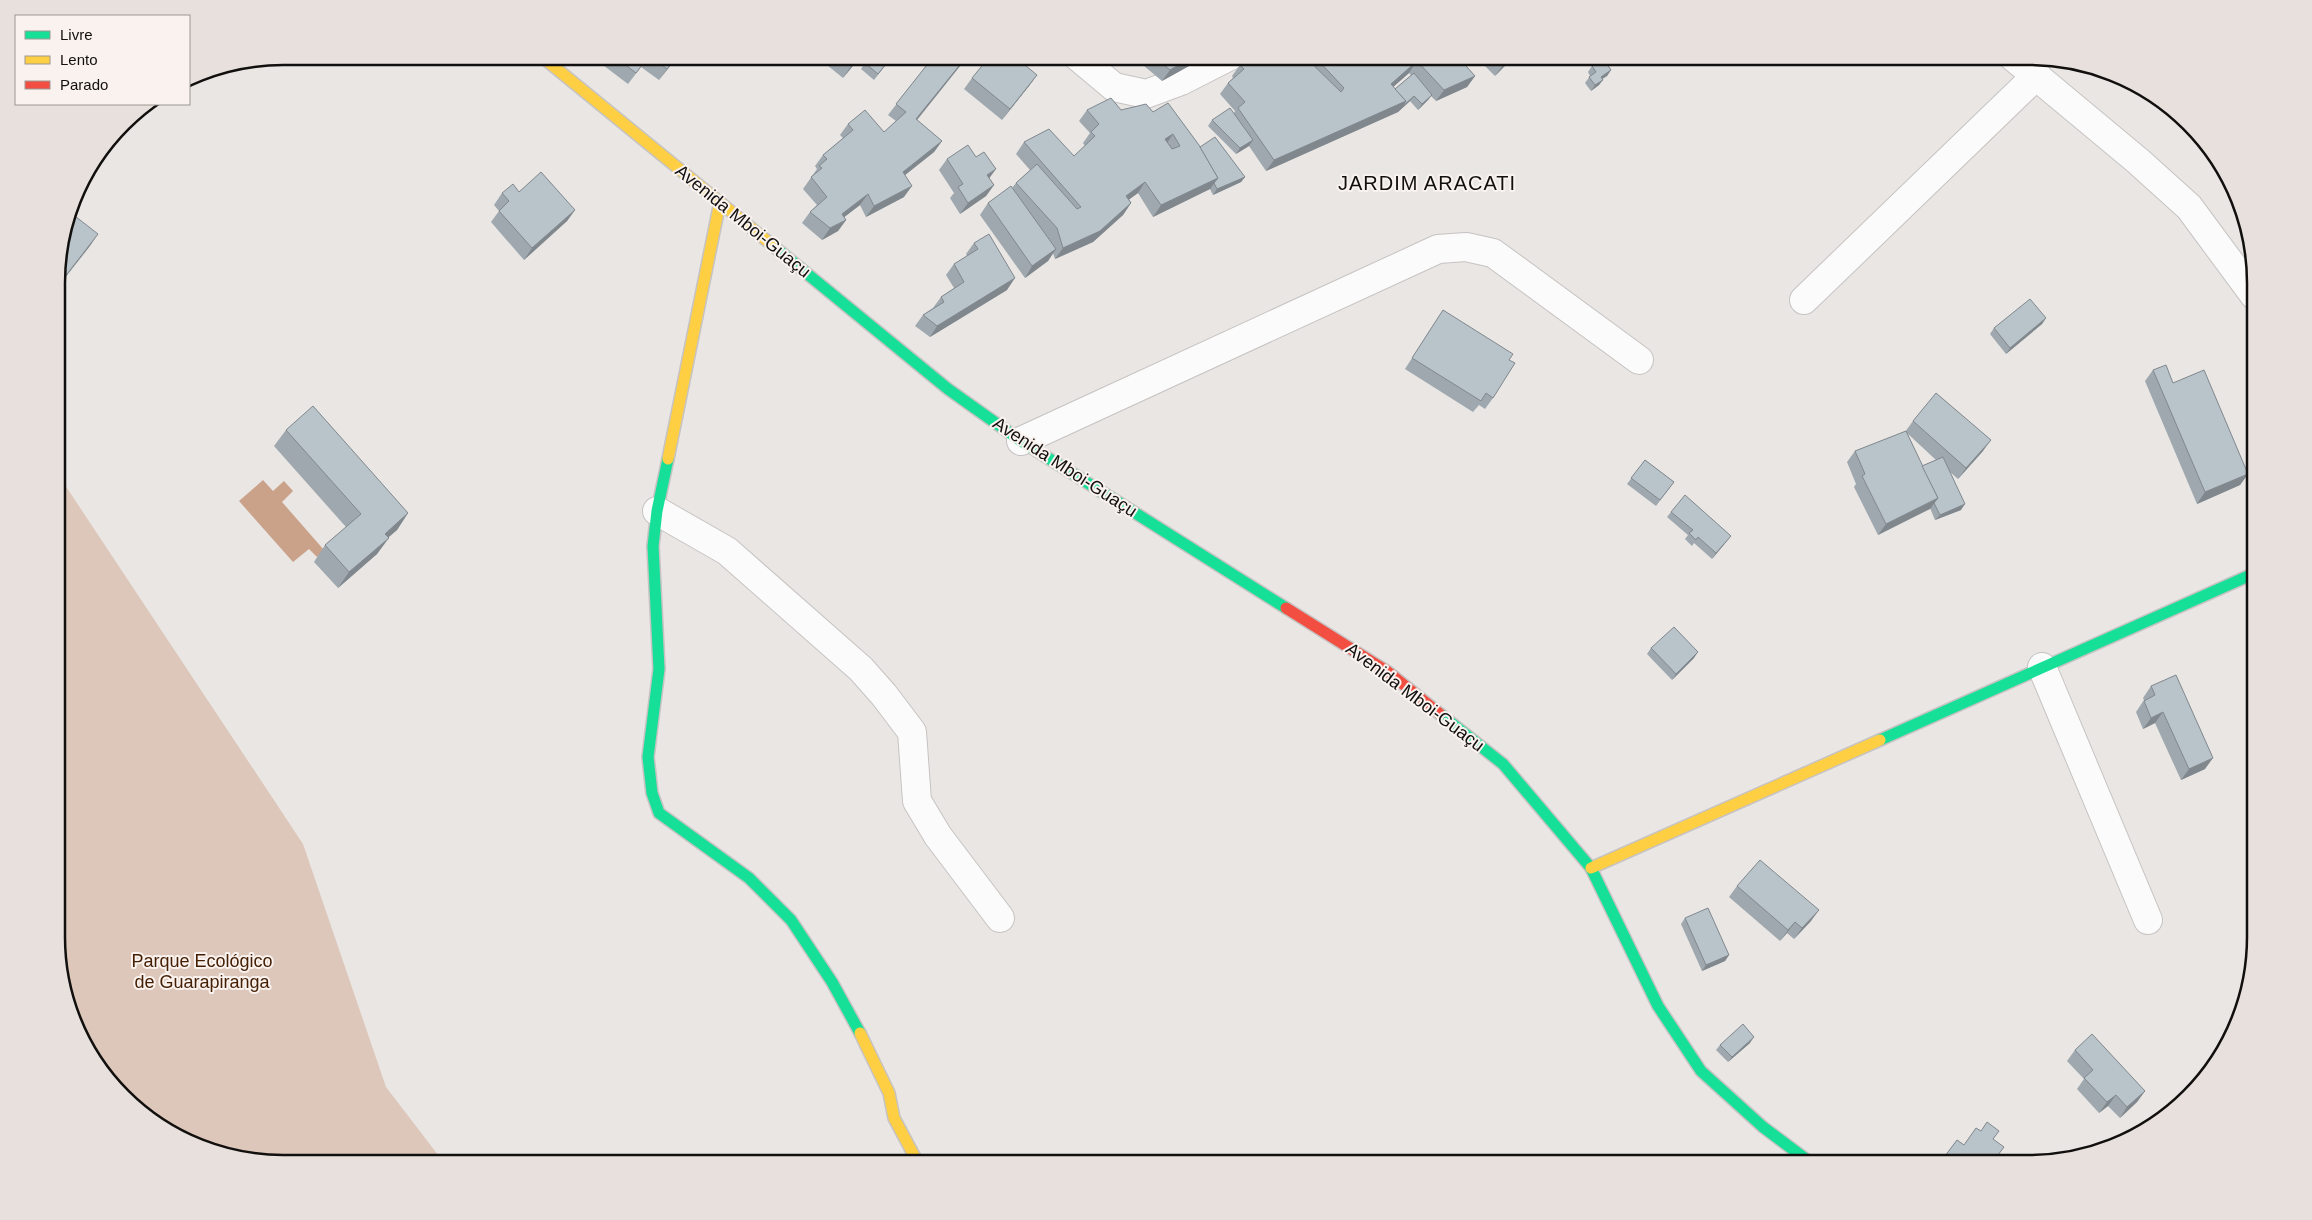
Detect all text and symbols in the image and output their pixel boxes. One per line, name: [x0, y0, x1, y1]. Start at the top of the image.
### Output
legend: [15, 15, 190, 105]
text: Livre: [60, 26, 93, 43]
text: Lento: [60, 51, 98, 68]
text: Parado: [60, 76, 108, 93]
street label: Avenida Mboi-Guaçu: [672, 160, 814, 282]
district label: JARDIM ARACATI: [1338, 172, 1516, 194]
street label: Avenida Mboi-Guaçu: [989, 413, 1141, 521]
street label: Avenida Mboi-Guaçu: [1342, 639, 1488, 755]
park label: Parque Ecológico de Guarapiranga: [131, 951, 273, 992]

